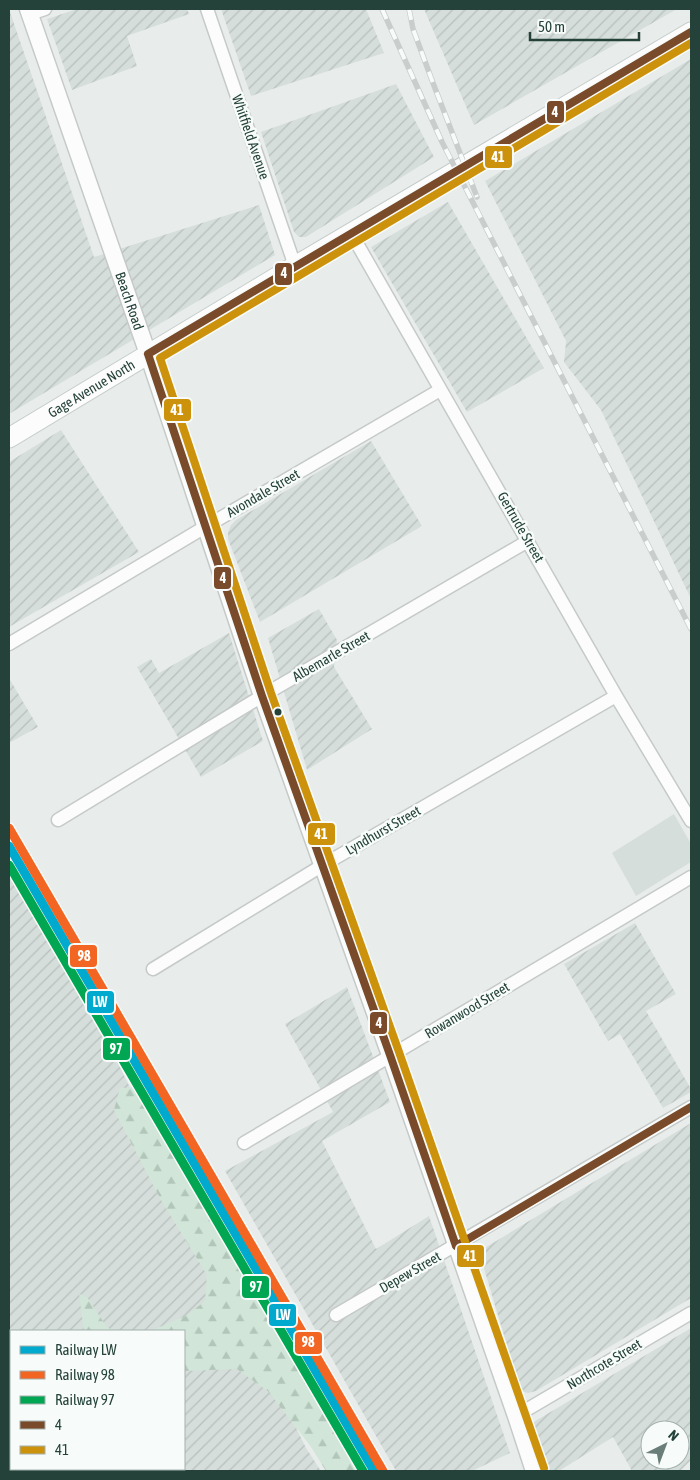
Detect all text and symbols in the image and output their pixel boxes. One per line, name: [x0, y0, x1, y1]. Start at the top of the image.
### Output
scale bar: [530, 10, 639, 42]
text: 50 m: [538, 18, 565, 35]
street label: Whitfield Avenue: [229, 93, 273, 181]
line badge: 4: [546, 100, 565, 124]
text: 4: [551, 104, 559, 120]
line badge: 41: [484, 145, 513, 169]
text: 41: [490, 149, 505, 165]
line badge: 4: [274, 262, 293, 286]
text: 4: [280, 265, 288, 281]
street label: Beach Road: [112, 270, 147, 332]
street label: Gage Avenue North: [45, 356, 138, 421]
line badge: 41: [163, 398, 192, 422]
text: 41: [169, 402, 184, 418]
street label: Avondale Street: [224, 466, 302, 520]
street label: Gertrude Street: [494, 489, 548, 565]
line badge: 4: [213, 566, 232, 590]
text: 4: [219, 570, 227, 586]
street label: Albemarle Street: [289, 627, 373, 685]
unlabelled marker: [273, 707, 283, 717]
street label: Lyndhurst Street: [343, 802, 423, 858]
line badge: 41: [307, 822, 336, 846]
text: 41: [313, 826, 328, 842]
line badge: 98: [69, 944, 98, 968]
text: 98: [77, 948, 91, 964]
street label: Rowanwood Street: [422, 979, 512, 1041]
line badge: LW: [86, 990, 115, 1014]
text: LW: [93, 994, 108, 1010]
line badge: 4: [369, 1011, 388, 1035]
text: 4: [375, 1015, 383, 1031]
line badge: 97: [102, 1037, 131, 1061]
text: 97: [109, 1041, 123, 1057]
line badge: 41: [456, 1244, 485, 1268]
street label: Depew Street: [377, 1248, 443, 1296]
text: 41: [462, 1248, 477, 1264]
line badge: 97: [241, 1275, 270, 1299]
text: 97: [249, 1279, 263, 1295]
line badge: LW: [268, 1303, 297, 1327]
text: LW: [276, 1307, 291, 1323]
legend: [10, 1330, 185, 1470]
line badge: 98: [294, 1331, 323, 1355]
text: 98: [301, 1334, 315, 1350]
street label: Northcote Street: [564, 1335, 644, 1393]
text: Railway LW: [55, 1341, 117, 1358]
text: Railway 98: [55, 1366, 115, 1383]
text: Railway 97: [55, 1391, 115, 1408]
text: 4: [55, 1416, 62, 1433]
north arrow: [640, 1420, 690, 1470]
text: N: [665, 1427, 682, 1444]
text: 41: [55, 1441, 69, 1458]

